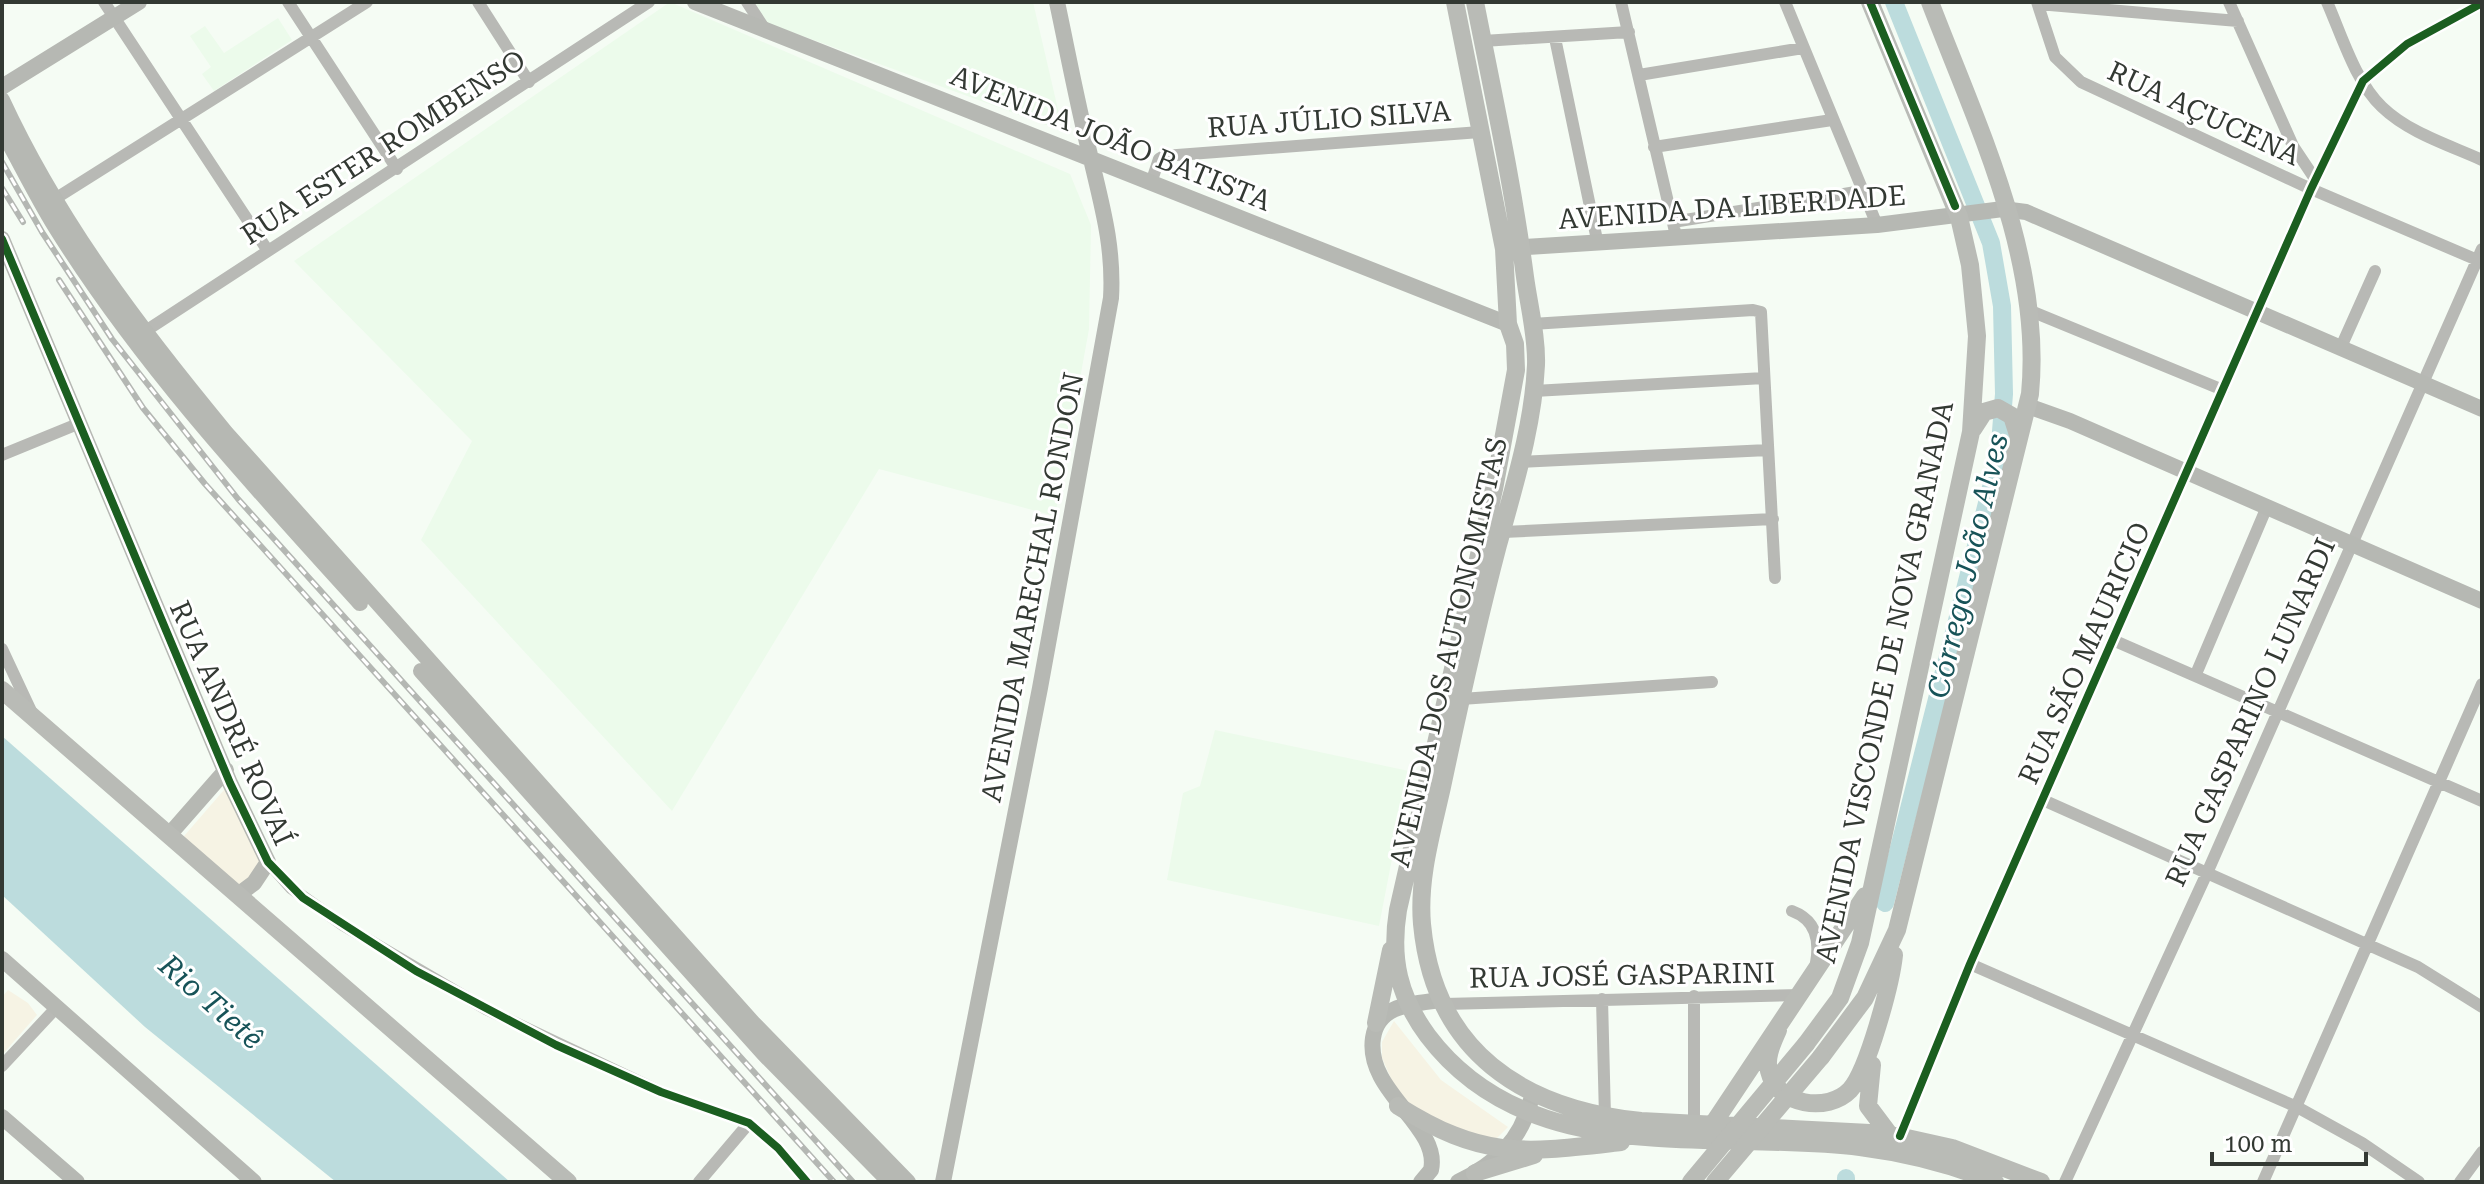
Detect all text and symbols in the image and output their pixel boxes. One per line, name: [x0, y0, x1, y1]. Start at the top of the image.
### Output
street label: RUA ESTER ROMBENSO: [235, 43, 532, 252]
street label: RUA AÇUCENA: [2102, 54, 2306, 173]
street label: AVENIDA JOÃO BATISTA: [946, 58, 1277, 218]
street label: RUA JÚLIO SILVA: [1206, 93, 1452, 144]
street label: AVENIDA DA LIBERDADE: [1557, 179, 1907, 236]
street label: AVENIDA MARECHAL RONDON: [975, 369, 1090, 805]
street label: AVENIDA VISCONDE DE NOVA GRANADA: [1809, 398, 1960, 966]
water label: Córrego João Alves: [1920, 430, 2015, 702]
street label: AVENIDA DOS AUTONOMISTAS: [1383, 434, 1514, 870]
street label: RUA SÃO MAURICIO: [2011, 517, 2157, 789]
street label: RUA GASPARINO LUNARDI: [2159, 533, 2342, 891]
street label: RUA ANDRÉ ROVAÍ: [163, 595, 301, 851]
water label: Rio Tietê: [152, 946, 270, 1056]
street label: RUA JOSÉ GASPARINI: [1469, 955, 1775, 995]
scale bar: [2212, 1116, 2366, 1166]
text: 100 m: [2224, 1130, 2292, 1158]

